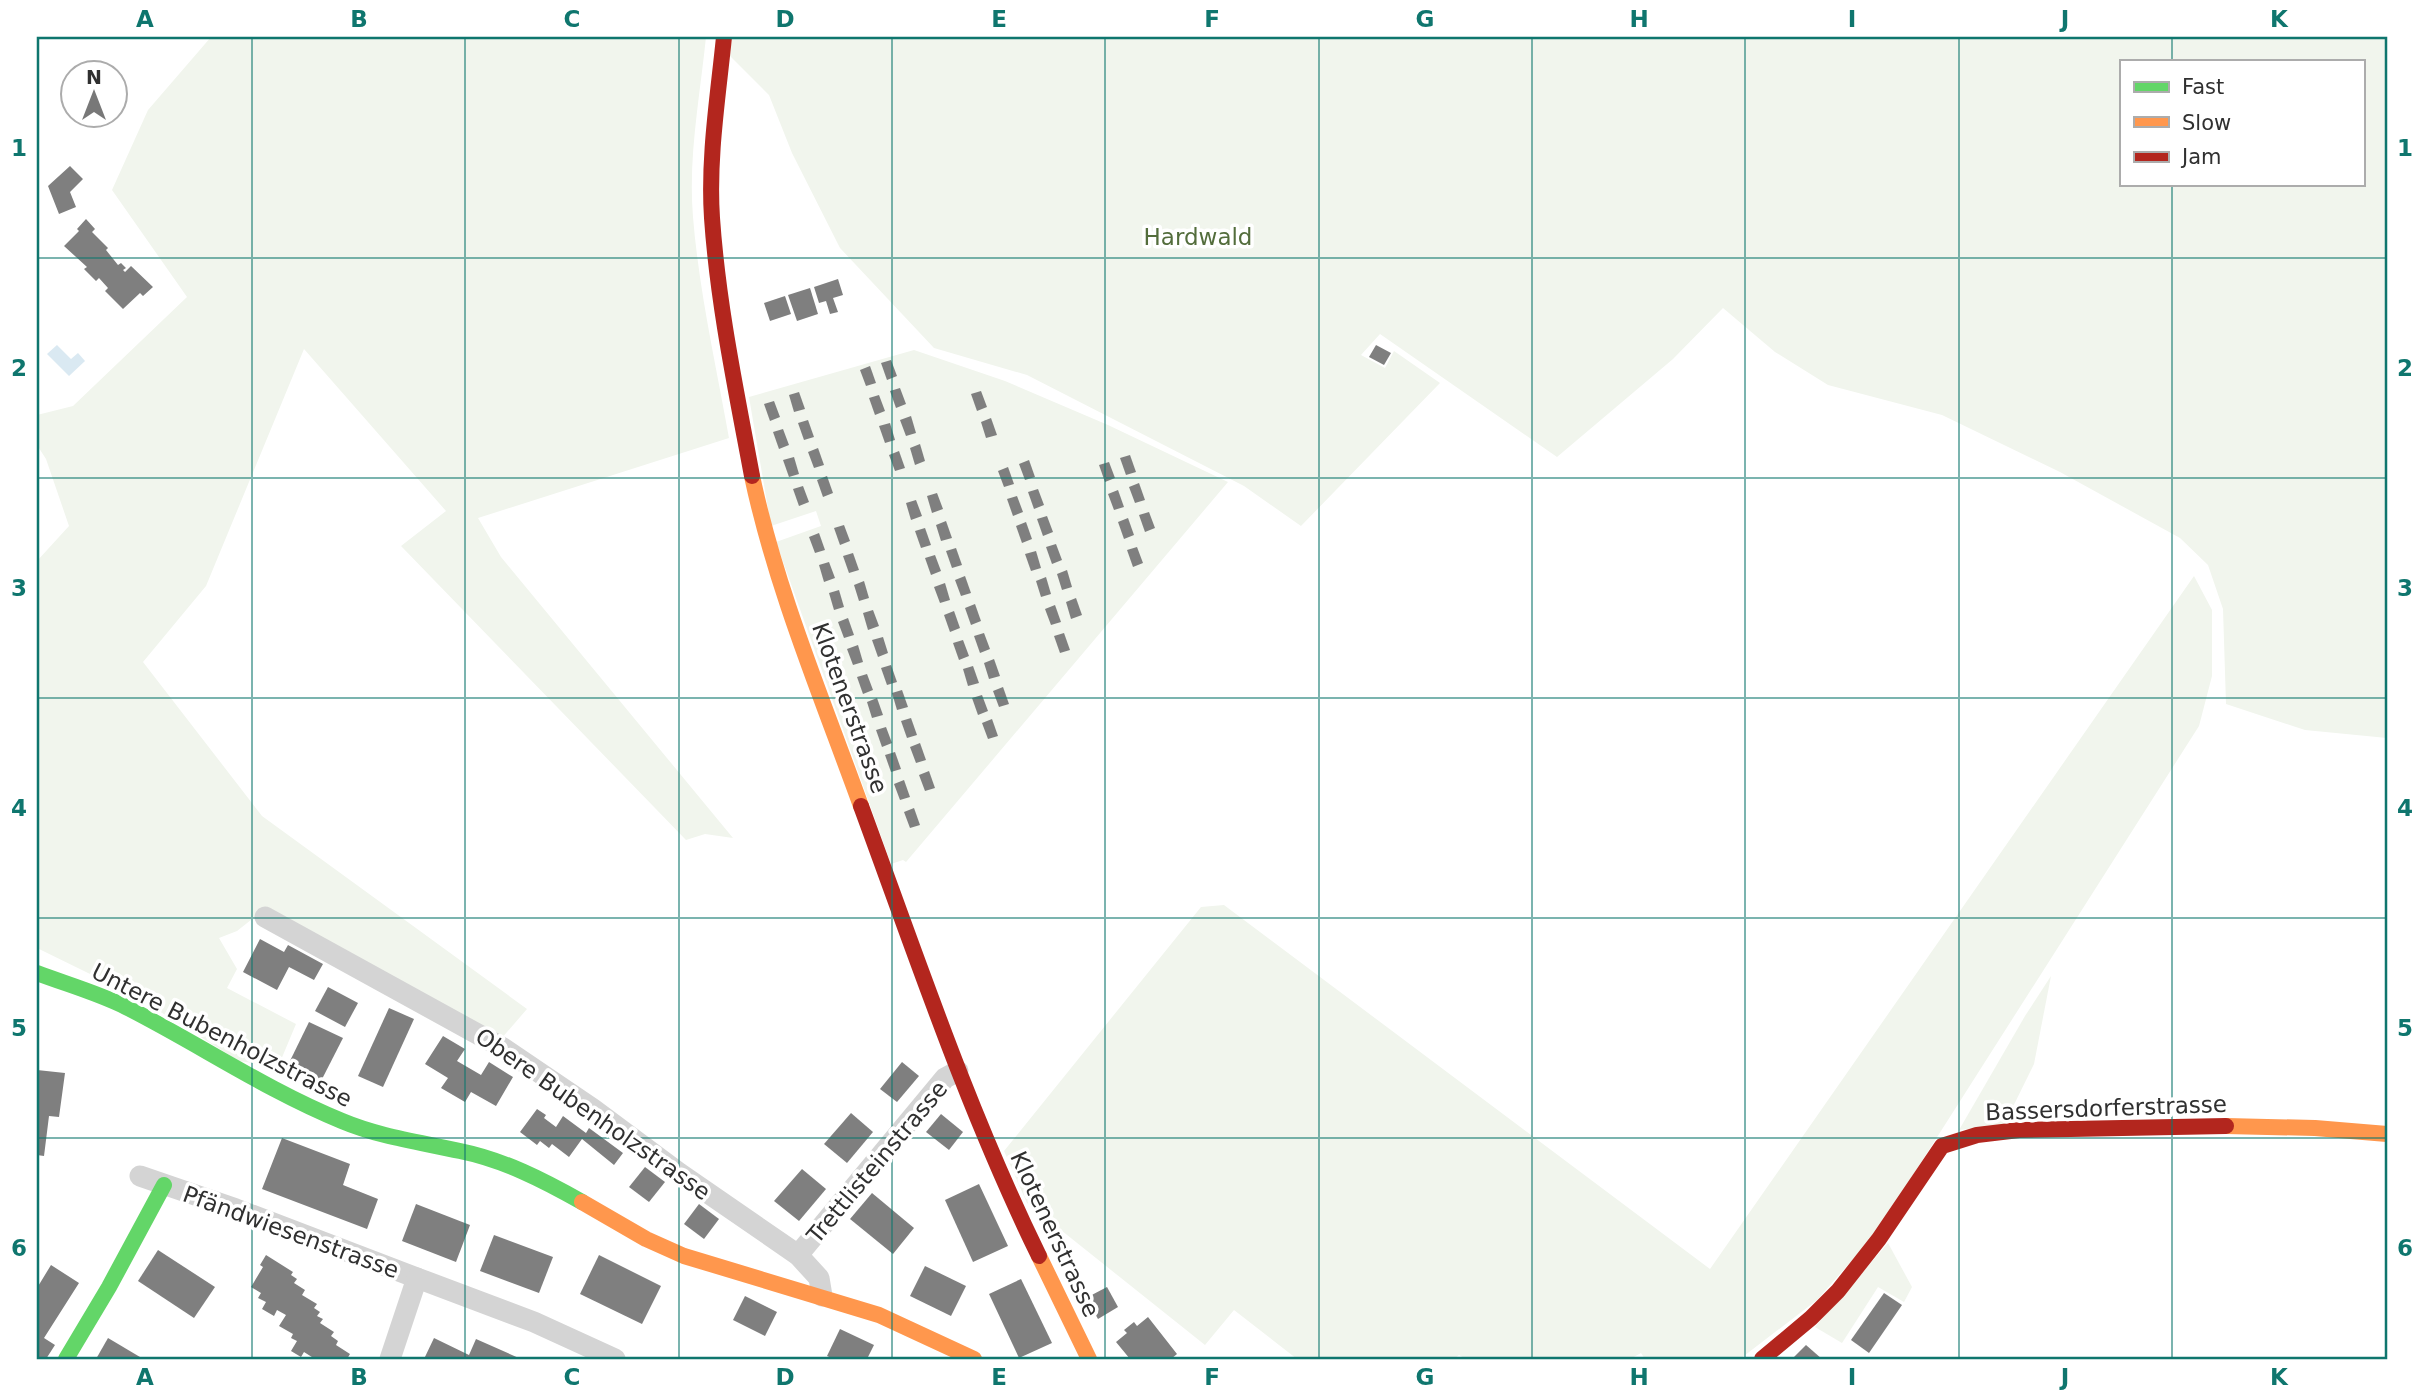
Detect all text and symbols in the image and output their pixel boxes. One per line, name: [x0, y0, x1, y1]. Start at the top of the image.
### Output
text: A: [136, 6, 154, 32]
text: B: [350, 6, 368, 32]
text: C: [564, 6, 580, 32]
text: D: [775, 6, 795, 32]
text: E: [991, 6, 1007, 32]
text: F: [1204, 6, 1220, 32]
text: G: [1416, 6, 1434, 32]
text: H: [1629, 6, 1649, 32]
text: I: [1848, 6, 1856, 32]
text: J: [2059, 6, 2069, 32]
text: K: [2270, 6, 2289, 32]
north arrow: [60, 60, 130, 130]
legend: [2120, 60, 2364, 186]
text: N: [86, 66, 102, 88]
text: Fast: [2182, 75, 2224, 99]
text: Slow: [2182, 111, 2231, 135]
text: 1: [11, 135, 27, 161]
text: 1: [2397, 135, 2413, 161]
text: Jam: [2180, 145, 2222, 169]
park label: Hardwald: [1144, 224, 1252, 250]
text: 2: [11, 355, 27, 381]
text: 2: [2397, 355, 2413, 381]
text: 3: [11, 575, 27, 601]
text: 3: [2397, 575, 2413, 601]
street label: Klotenerstrasse: [807, 619, 893, 797]
text: 4: [11, 795, 27, 821]
text: 4: [2397, 795, 2413, 821]
street label: Untere Bubenholzstrasse: [88, 958, 356, 1112]
text: 5: [11, 1015, 27, 1041]
text: 5: [2397, 1015, 2413, 1041]
street label: Obere Bubenholzstrasse: [471, 1023, 715, 1205]
street label: Trettlisteinstrasse: [801, 1076, 952, 1249]
street label: Bassersdorferstrasse: [1985, 1091, 2227, 1125]
street label: Klotenerstrasse: [1005, 1147, 1105, 1321]
street label: Pfändwiesenstrasse: [179, 1181, 403, 1283]
text: 6: [11, 1235, 27, 1261]
text: 6: [2397, 1235, 2413, 1261]
text: A: [136, 1364, 154, 1390]
text: B: [350, 1364, 368, 1390]
text: C: [564, 1364, 580, 1390]
text: D: [775, 1364, 795, 1390]
text: E: [991, 1364, 1007, 1390]
text: F: [1204, 1364, 1220, 1390]
text: G: [1416, 1364, 1434, 1390]
text: H: [1629, 1364, 1649, 1390]
text: I: [1848, 1364, 1856, 1390]
text: J: [2059, 1364, 2069, 1390]
text: K: [2270, 1364, 2289, 1390]

